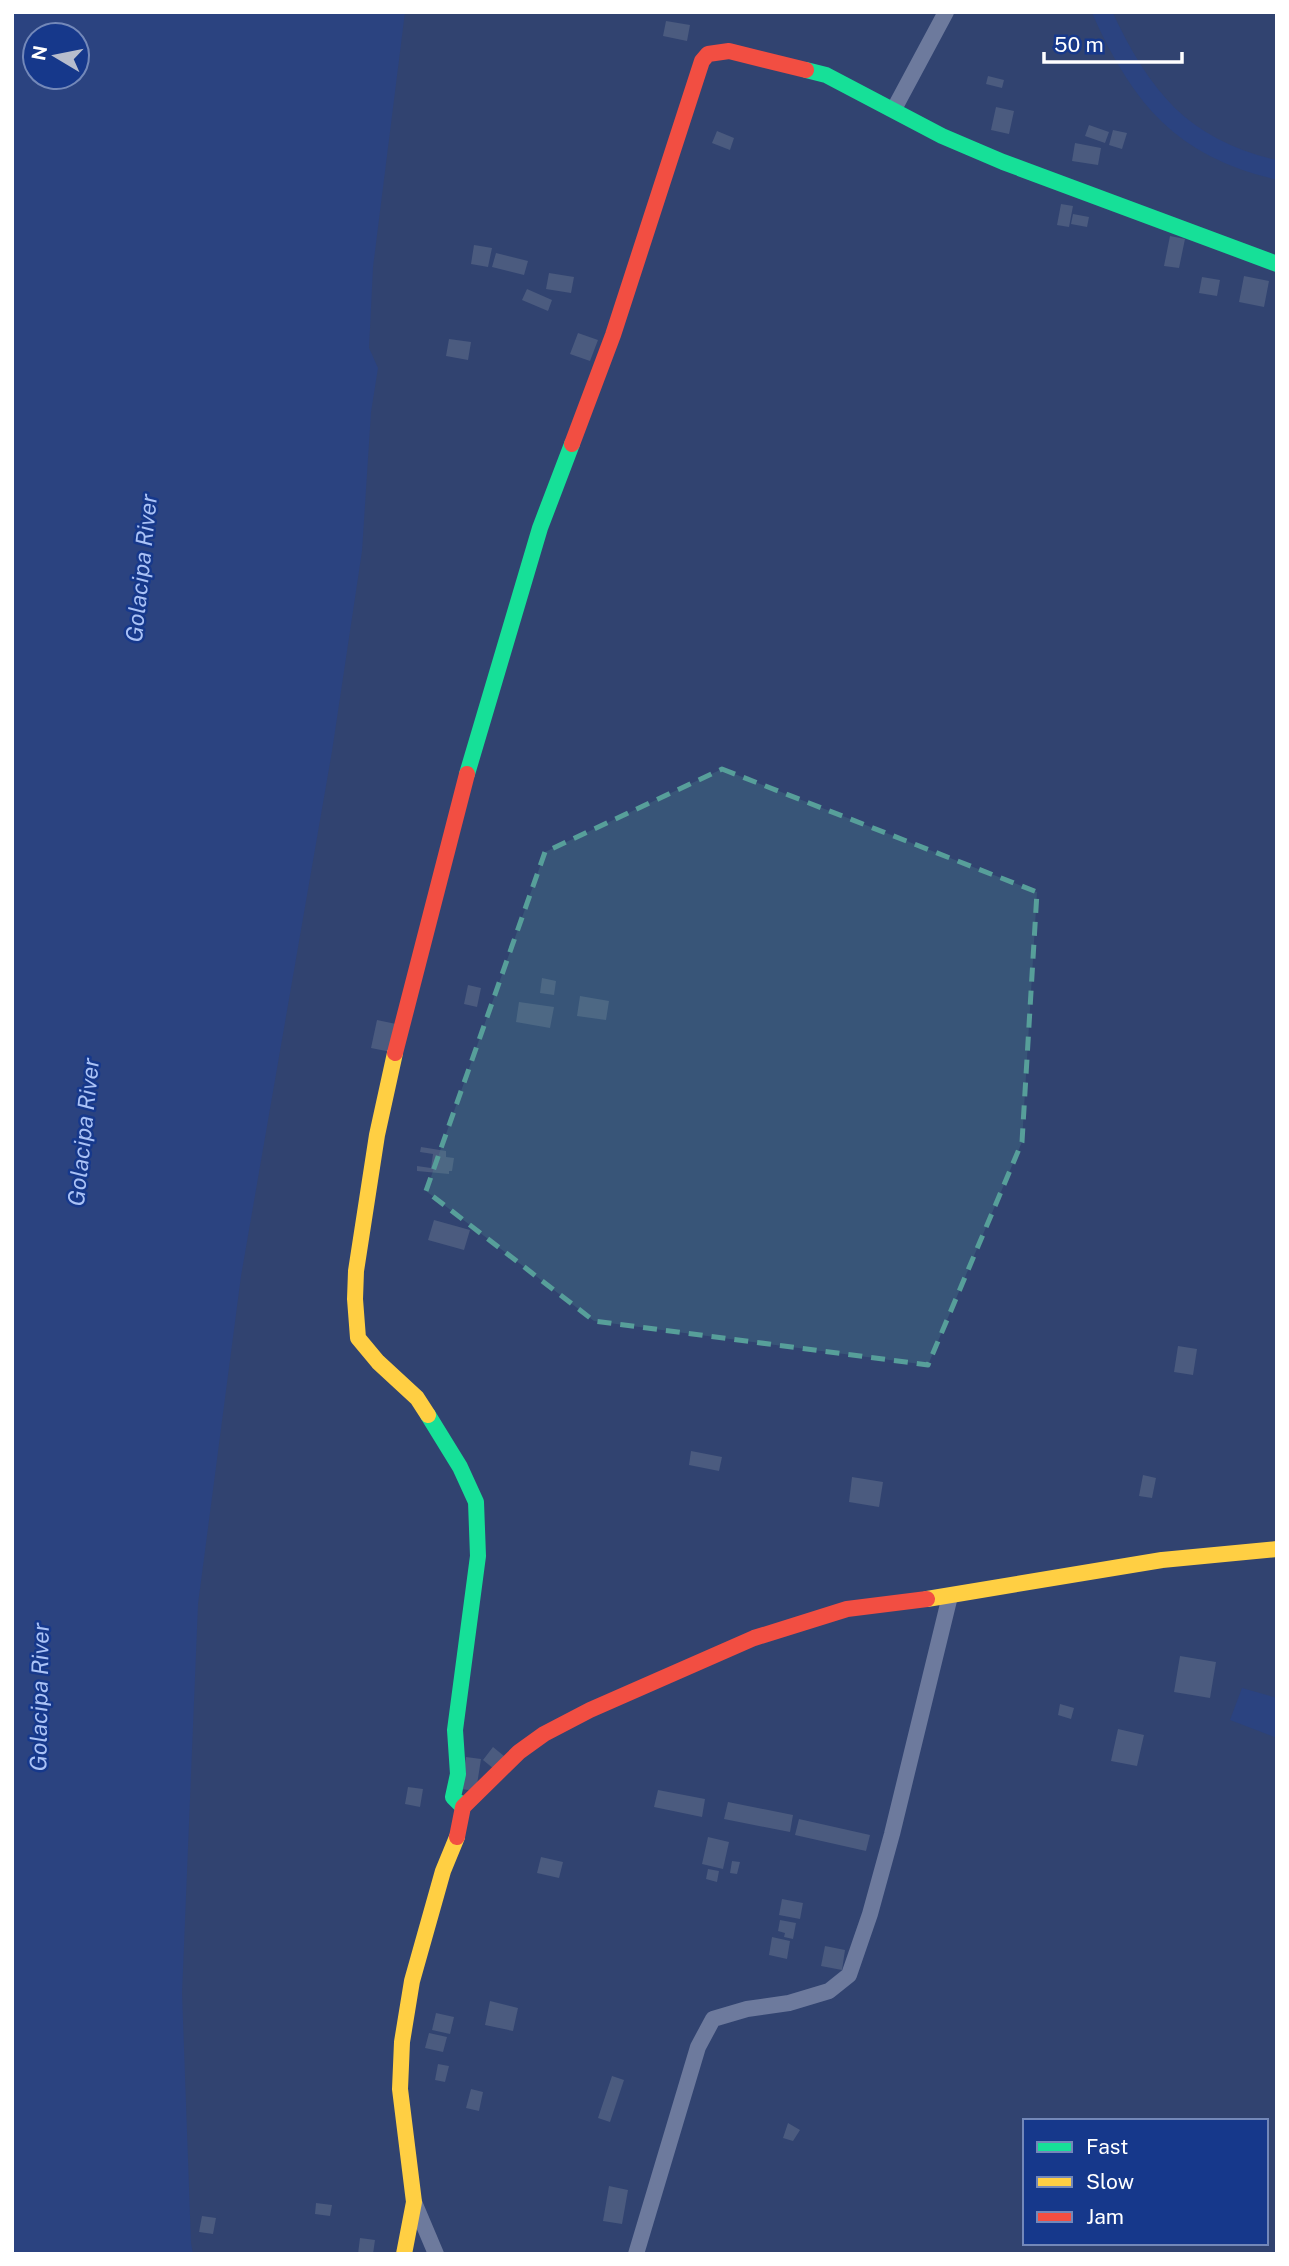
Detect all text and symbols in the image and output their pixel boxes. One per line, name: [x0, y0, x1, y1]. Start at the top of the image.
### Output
north arrow: [21, 21, 91, 91]
scale bar: [1044, 21, 1182, 65]
text: 50 m: [1054, 32, 1104, 57]
text: N: [27, 44, 51, 62]
water label: Golacipa River: [120, 492, 162, 643]
water label: Golacipa River: [62, 1056, 104, 1207]
water label: Golacipa River: [24, 1622, 54, 1772]
legend: [1023, 2119, 1268, 2245]
text: Fast: [1086, 2134, 1128, 2159]
text: Slow: [1086, 2169, 1134, 2194]
text: Jam: [1086, 2204, 1124, 2229]

